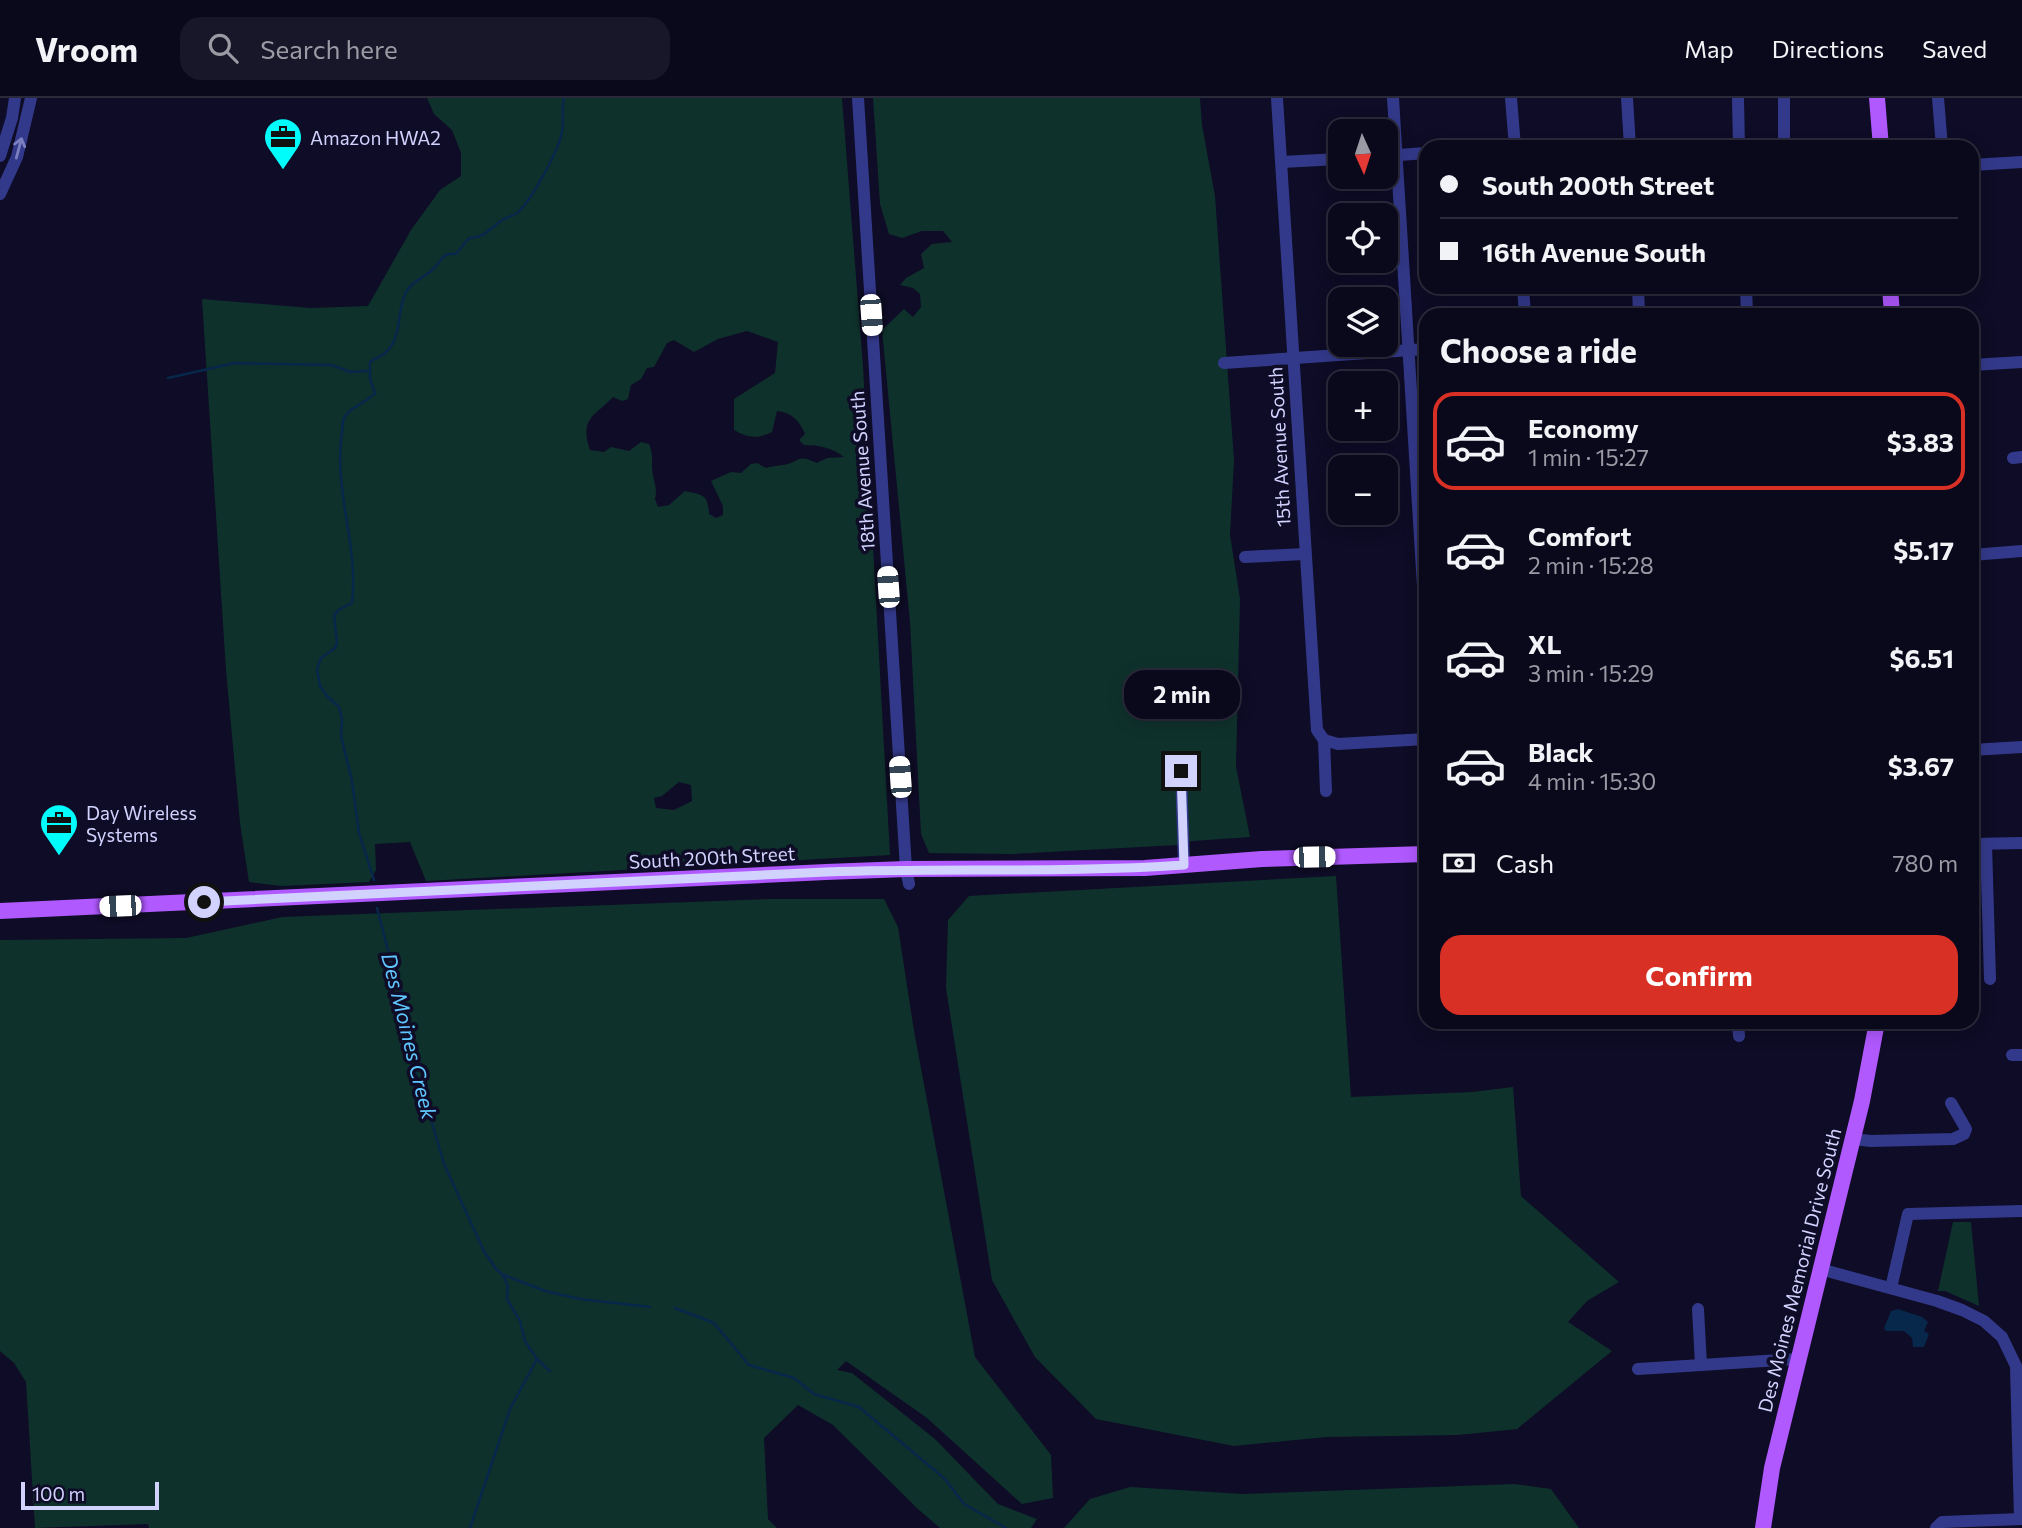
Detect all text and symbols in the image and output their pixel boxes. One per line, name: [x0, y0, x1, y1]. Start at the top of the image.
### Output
search box: [180, 17, 670, 80]
text: Vroom: [35, 28, 138, 69]
icon: search: [204, 29, 242, 67]
text: Search here: [260, 33, 398, 64]
text: Map: [1684, 34, 1734, 63]
text: Directions: [1772, 34, 1884, 63]
text: Saved: [1922, 34, 1987, 63]
office icon: Amazon HWA2: [262, 116, 304, 171]
north arrow: [1328, 119, 1398, 189]
map controls: [1328, 119, 1398, 525]
place label: Amazon HWA2: [310, 126, 441, 149]
one-way arrow: [14, 137, 27, 159]
text: South 200th Street: [1482, 169, 1714, 200]
button: locate: [1328, 203, 1398, 273]
text: 16th Avenue South: [1482, 236, 1706, 267]
button: layers: [1328, 287, 1398, 357]
car: [860, 293, 883, 337]
text: Choose a ride: [1440, 330, 1637, 370]
street label: 15th Avenue South: [1263, 366, 1295, 528]
button: +: [1328, 371, 1398, 441]
street label: 18th Avenue South: [845, 390, 879, 552]
icon: car: [1444, 410, 1507, 473]
text: Economy: [1528, 412, 1639, 443]
text: $3.83: [1887, 426, 1954, 457]
text: 1 min · 15:27: [1528, 443, 1649, 471]
button: −: [1328, 455, 1398, 525]
icon: car: [1444, 518, 1507, 581]
text: Comfort: [1528, 520, 1631, 551]
text: $5.17: [1893, 534, 1954, 565]
text: 2 min · 15:28: [1528, 551, 1654, 579]
car: [877, 565, 900, 609]
icon: car: [1444, 626, 1507, 689]
text: XL: [1528, 628, 1562, 659]
text: $6.51: [1890, 642, 1954, 673]
text: 3 min · 15:29: [1528, 659, 1654, 687]
callout: 2 min: [1123, 670, 1239, 718]
text: 2 min: [1153, 680, 1211, 708]
icon: car: [1444, 734, 1507, 797]
text: Black: [1528, 736, 1594, 767]
text: $3.67: [1888, 750, 1954, 781]
car: [889, 755, 912, 799]
route end: [1165, 755, 1197, 787]
text: 4 min · 15:30: [1528, 767, 1656, 795]
place label: Day Wireless Systems: [86, 801, 197, 846]
office icon: Day Wireless Systems: [38, 802, 80, 857]
street label: South 200th Street: [628, 841, 796, 873]
icon: cash: [1440, 844, 1478, 882]
car: [1293, 846, 1336, 868]
text: Cash: [1496, 847, 1554, 878]
text: 780 m: [1892, 849, 1958, 877]
route start: [188, 886, 220, 918]
car: [99, 895, 142, 917]
button: Confirm: [1440, 935, 1958, 1015]
water label: Des Moines Creek: [377, 950, 443, 1122]
street label: Des Moines Memorial Drive South: [1753, 1125, 1845, 1415]
scale bar: [21, 1479, 159, 1511]
text: 100 m: [32, 1482, 85, 1505]

